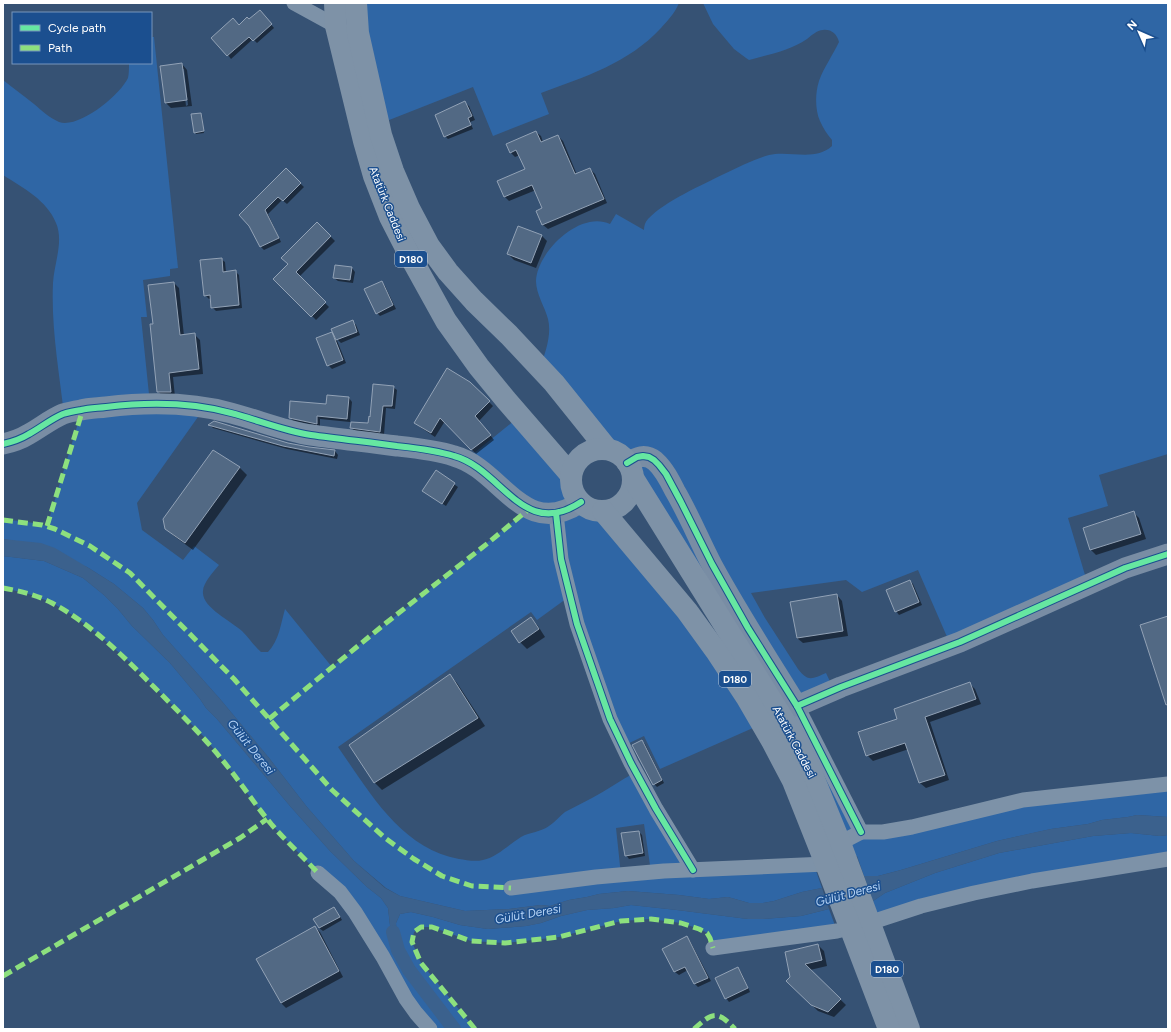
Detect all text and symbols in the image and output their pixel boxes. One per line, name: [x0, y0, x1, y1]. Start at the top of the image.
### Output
legend: [12, 12, 152, 64]
north arrow: [1119, 12, 1159, 52]
text: N: [1125, 18, 1140, 33]
text: Cycle path: [48, 21, 106, 35]
text: Path: [48, 41, 72, 55]
street label: Atatürk Caddesi: [366, 165, 408, 243]
road number: D180: [395, 251, 427, 267]
road number: D180: [719, 671, 751, 687]
street label: Atatürk Caddesi: [770, 704, 818, 780]
water label: Gülüt Deresi: [225, 717, 278, 777]
water label: Gülüt Deresi: [814, 879, 882, 909]
water label: Gülüt Deresi: [494, 901, 562, 927]
road number: D180: [871, 961, 903, 977]

